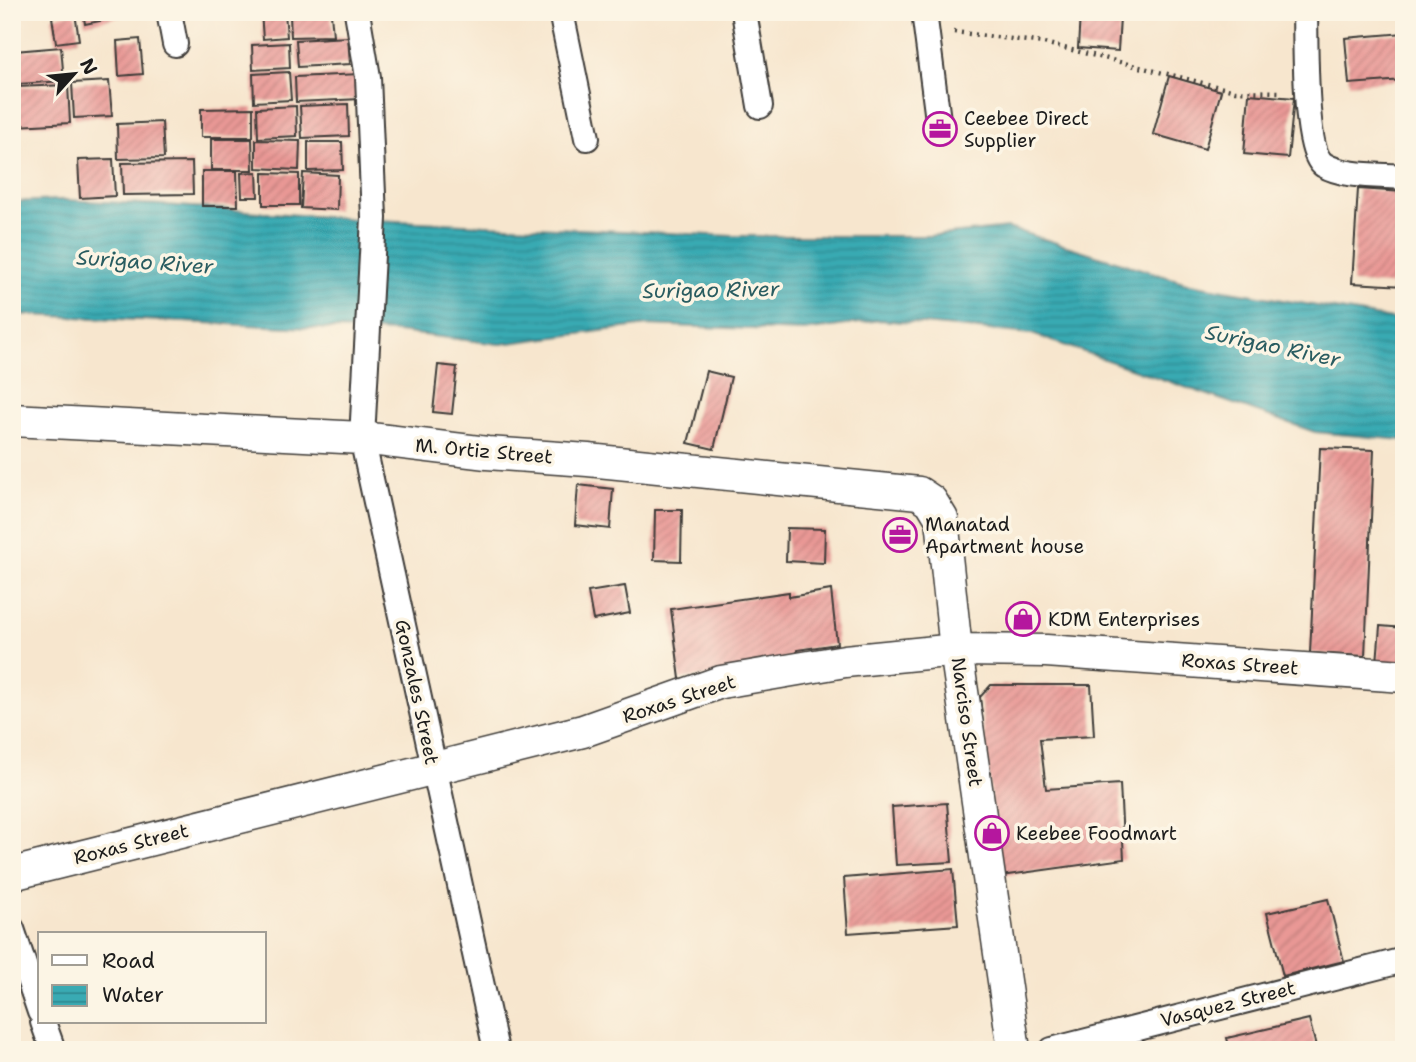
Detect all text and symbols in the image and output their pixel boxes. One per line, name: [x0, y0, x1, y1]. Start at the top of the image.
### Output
north arrow: [38, 38, 108, 108]
text: N: [74, 54, 103, 79]
place label: Ceebee Direct Supplier: [964, 106, 1089, 153]
office icon: Ceebee Direct Supplier: [921, 110, 959, 148]
water label: Surigao River: [76, 243, 216, 281]
water label: Surigao River: [642, 275, 781, 305]
water label: Surigao River: [1203, 318, 1344, 374]
street label: M. Ortiz Street: [414, 433, 554, 469]
place label: Manatad Apartment house: [925, 512, 1084, 559]
office icon: Manatad Apartment house: [881, 516, 919, 554]
shop icon: KDM Enterprises: [1004, 600, 1042, 638]
place label: KDM Enterprises: [1048, 607, 1200, 632]
street label: Gonzales Street: [389, 617, 445, 767]
street label: Roxas Street: [1181, 647, 1299, 681]
street label: Narciso Street: [946, 656, 988, 788]
street label: Roxas Street: [619, 669, 739, 729]
shop icon: Keebee Foodmart: [973, 814, 1011, 852]
street label: Roxas Street: [71, 818, 191, 870]
place label: Keebee Foodmart: [1016, 821, 1177, 846]
legend: [38, 932, 266, 1024]
text: Road: [102, 947, 155, 975]
street label: Vasquez Street: [1158, 975, 1298, 1033]
text: Water: [102, 981, 164, 1009]

